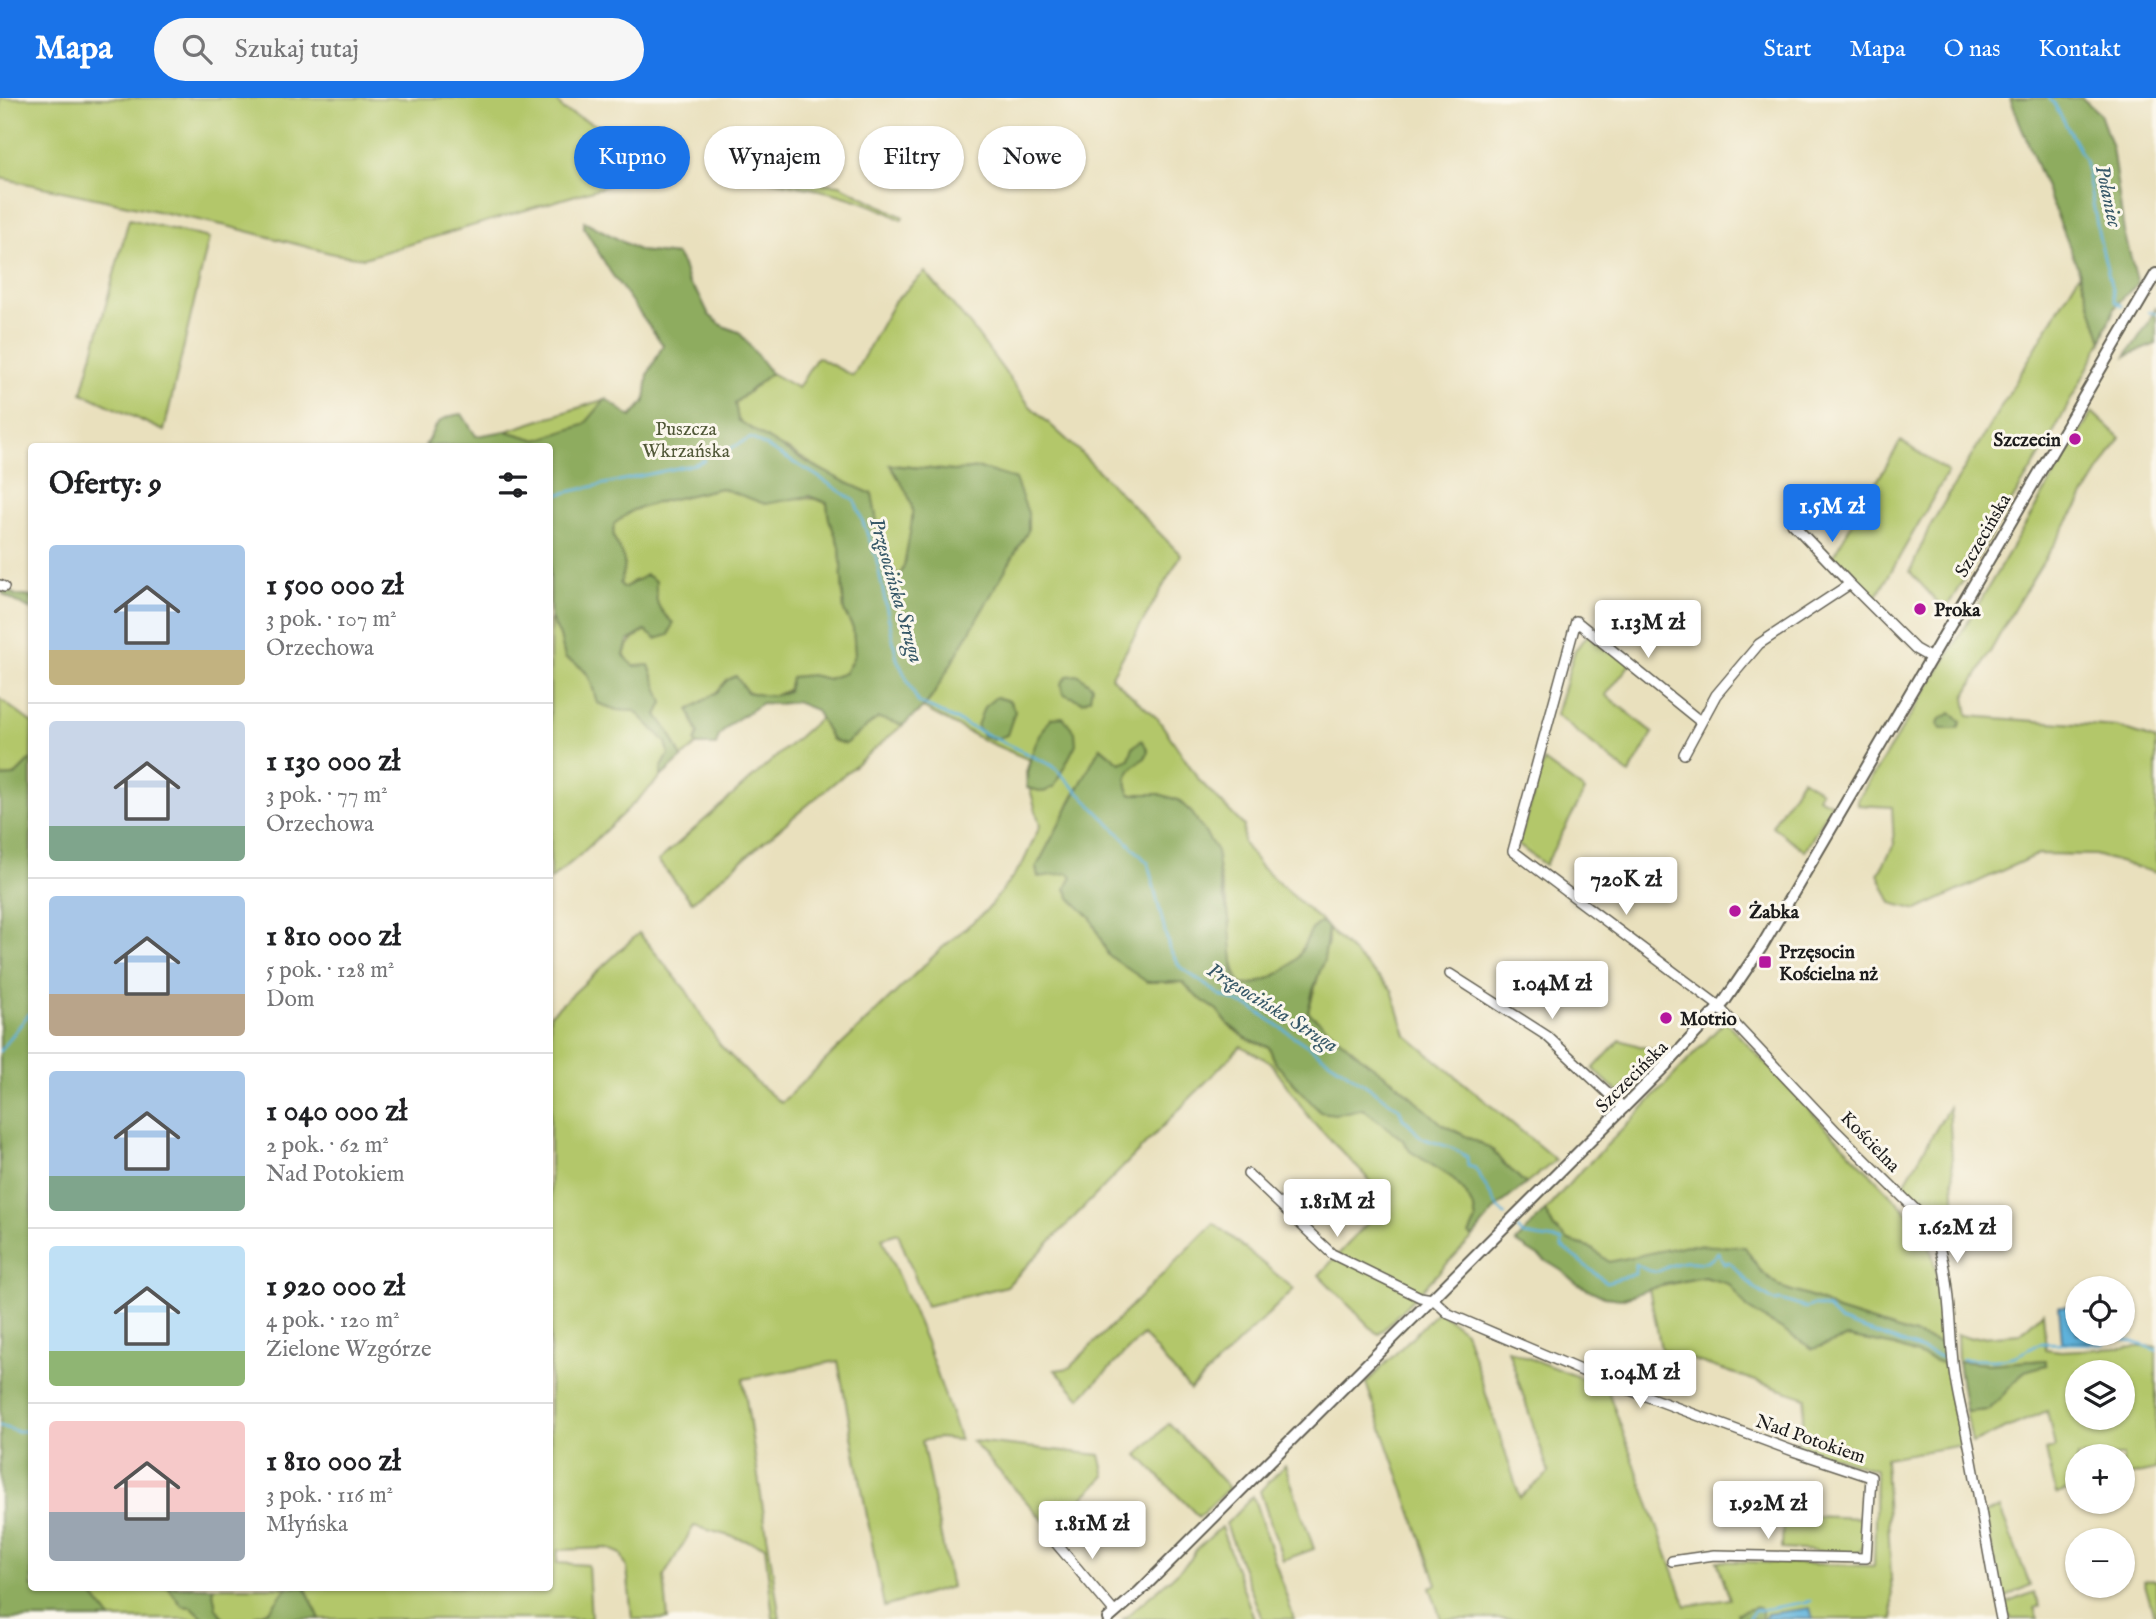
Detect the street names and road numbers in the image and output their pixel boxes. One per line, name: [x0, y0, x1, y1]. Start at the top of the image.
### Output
street label: Szczecińska: [1950, 489, 2018, 582]
street label: Szczecińska: [1591, 1036, 1674, 1119]
street label: Kościelna: [1835, 1107, 1905, 1179]
street label: Nad Potokiem: [1752, 1410, 1869, 1470]

